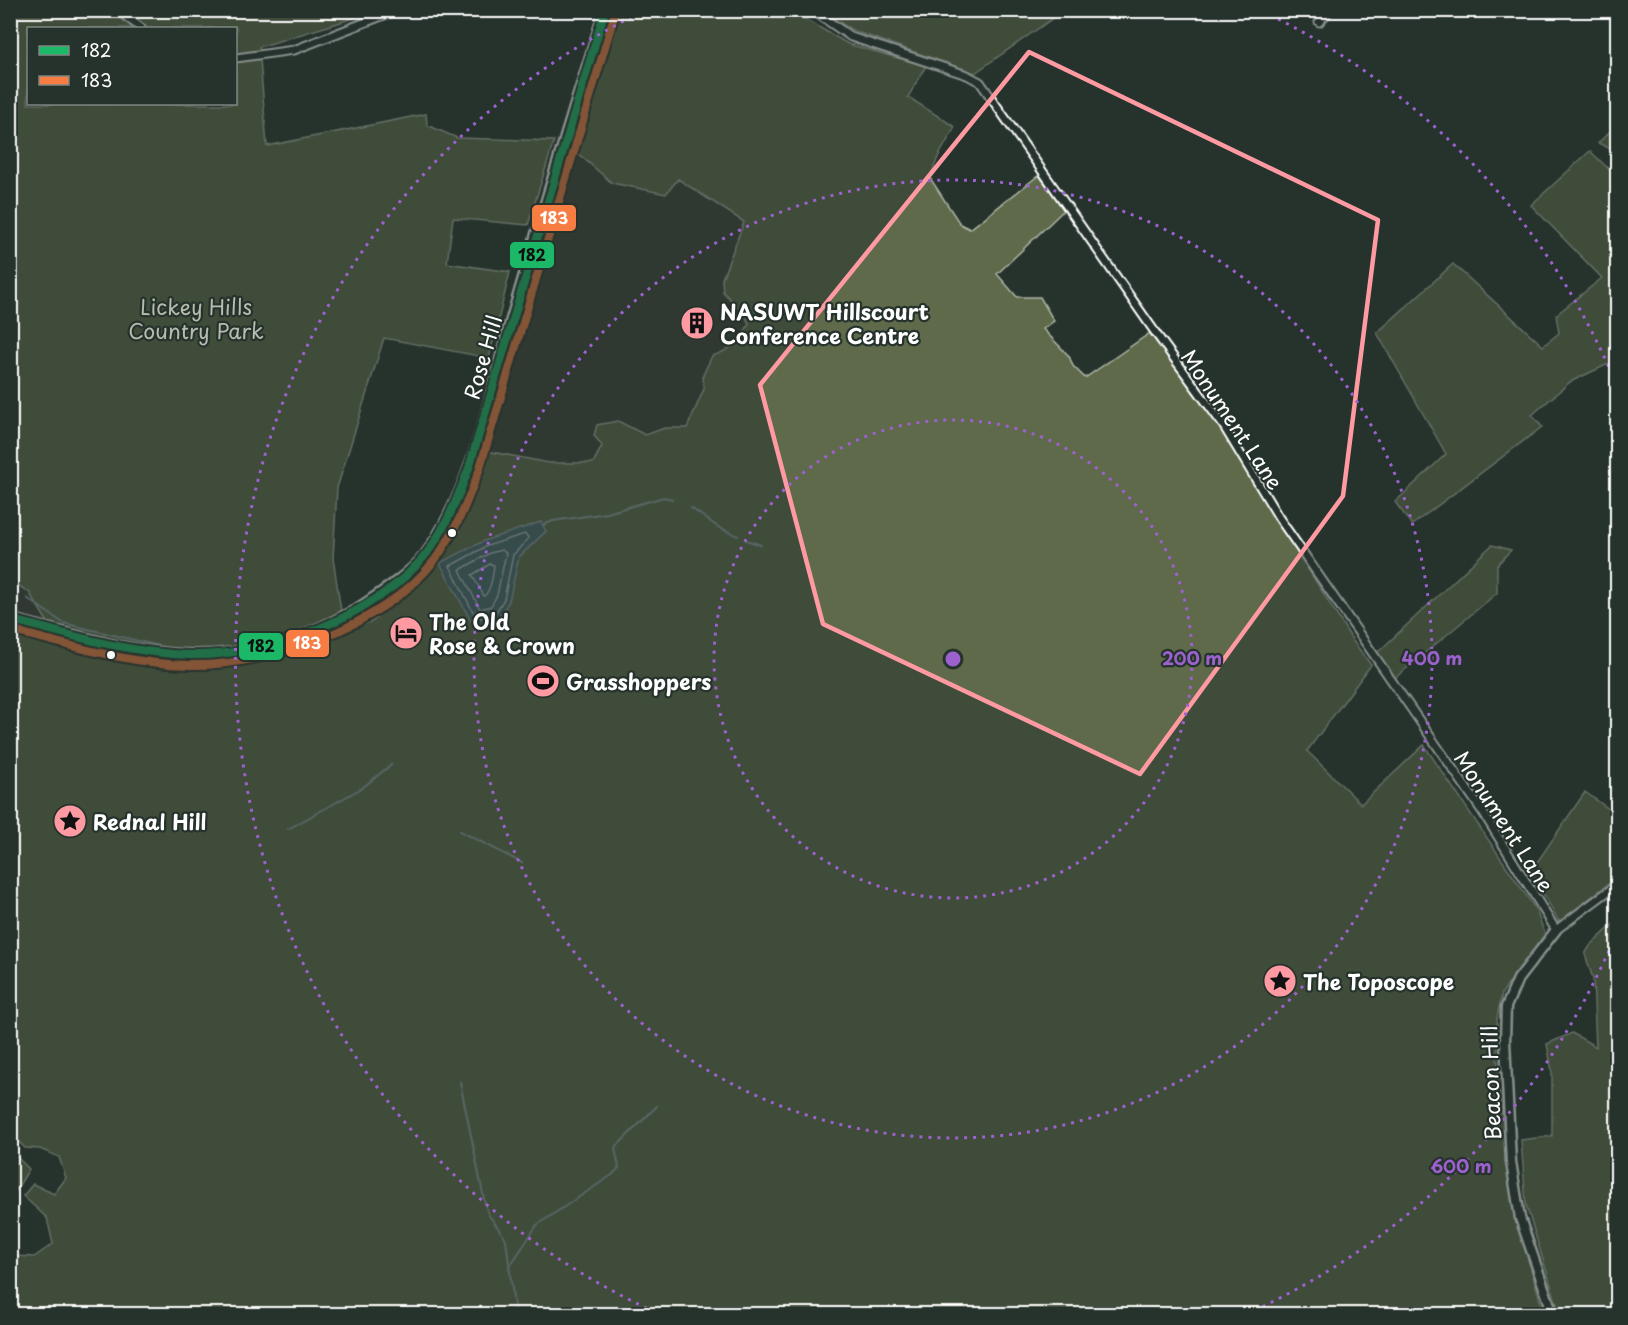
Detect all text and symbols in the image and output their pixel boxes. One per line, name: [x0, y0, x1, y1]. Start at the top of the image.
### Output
legend: [27, 27, 237, 105]
text: 182: [81, 36, 111, 63]
text: 183: [81, 66, 112, 93]
line badge: 183: [531, 204, 577, 232]
text: 183: [540, 205, 568, 229]
line badge: 182: [509, 241, 555, 269]
text: 182: [518, 242, 546, 266]
park label: Lickey Hills Country Park: [128, 290, 264, 346]
place label: NASUWT Hillscourt Conference Centre: [720, 295, 929, 351]
building icon: NASUWT Hillscourt Conference Centre: [679, 305, 715, 341]
street label: Rose Hill: [455, 311, 509, 403]
street label: Monument Lane: [1174, 342, 1292, 496]
unlabelled marker: [446, 527, 458, 539]
place label: The Old Rose & Crown: [429, 605, 575, 661]
hotel icon: The Old Rose & Crown: [388, 615, 424, 651]
line badge: 183: [285, 629, 330, 658]
text: 183: [293, 630, 321, 654]
line badge: 182: [238, 632, 284, 661]
text: 182: [247, 633, 275, 657]
text: 200 m: [1162, 644, 1222, 671]
text: 400 m: [1402, 644, 1462, 671]
unlabelled marker: [105, 649, 117, 661]
centre of rings: [943, 649, 963, 669]
sports icon: Grasshoppers: [525, 663, 561, 699]
place label: Grasshoppers: [566, 665, 711, 697]
street label: Monument Lane: [1447, 744, 1563, 898]
place icon: Rednal Hill: [52, 803, 88, 839]
place label: Rednal Hill: [93, 805, 206, 837]
place icon: The Toposcope: [1262, 963, 1298, 999]
place label: The Toposcope: [1303, 965, 1454, 997]
street label: Beacon Hill: [1472, 1025, 1508, 1141]
text: 600 m: [1430, 1152, 1492, 1179]

